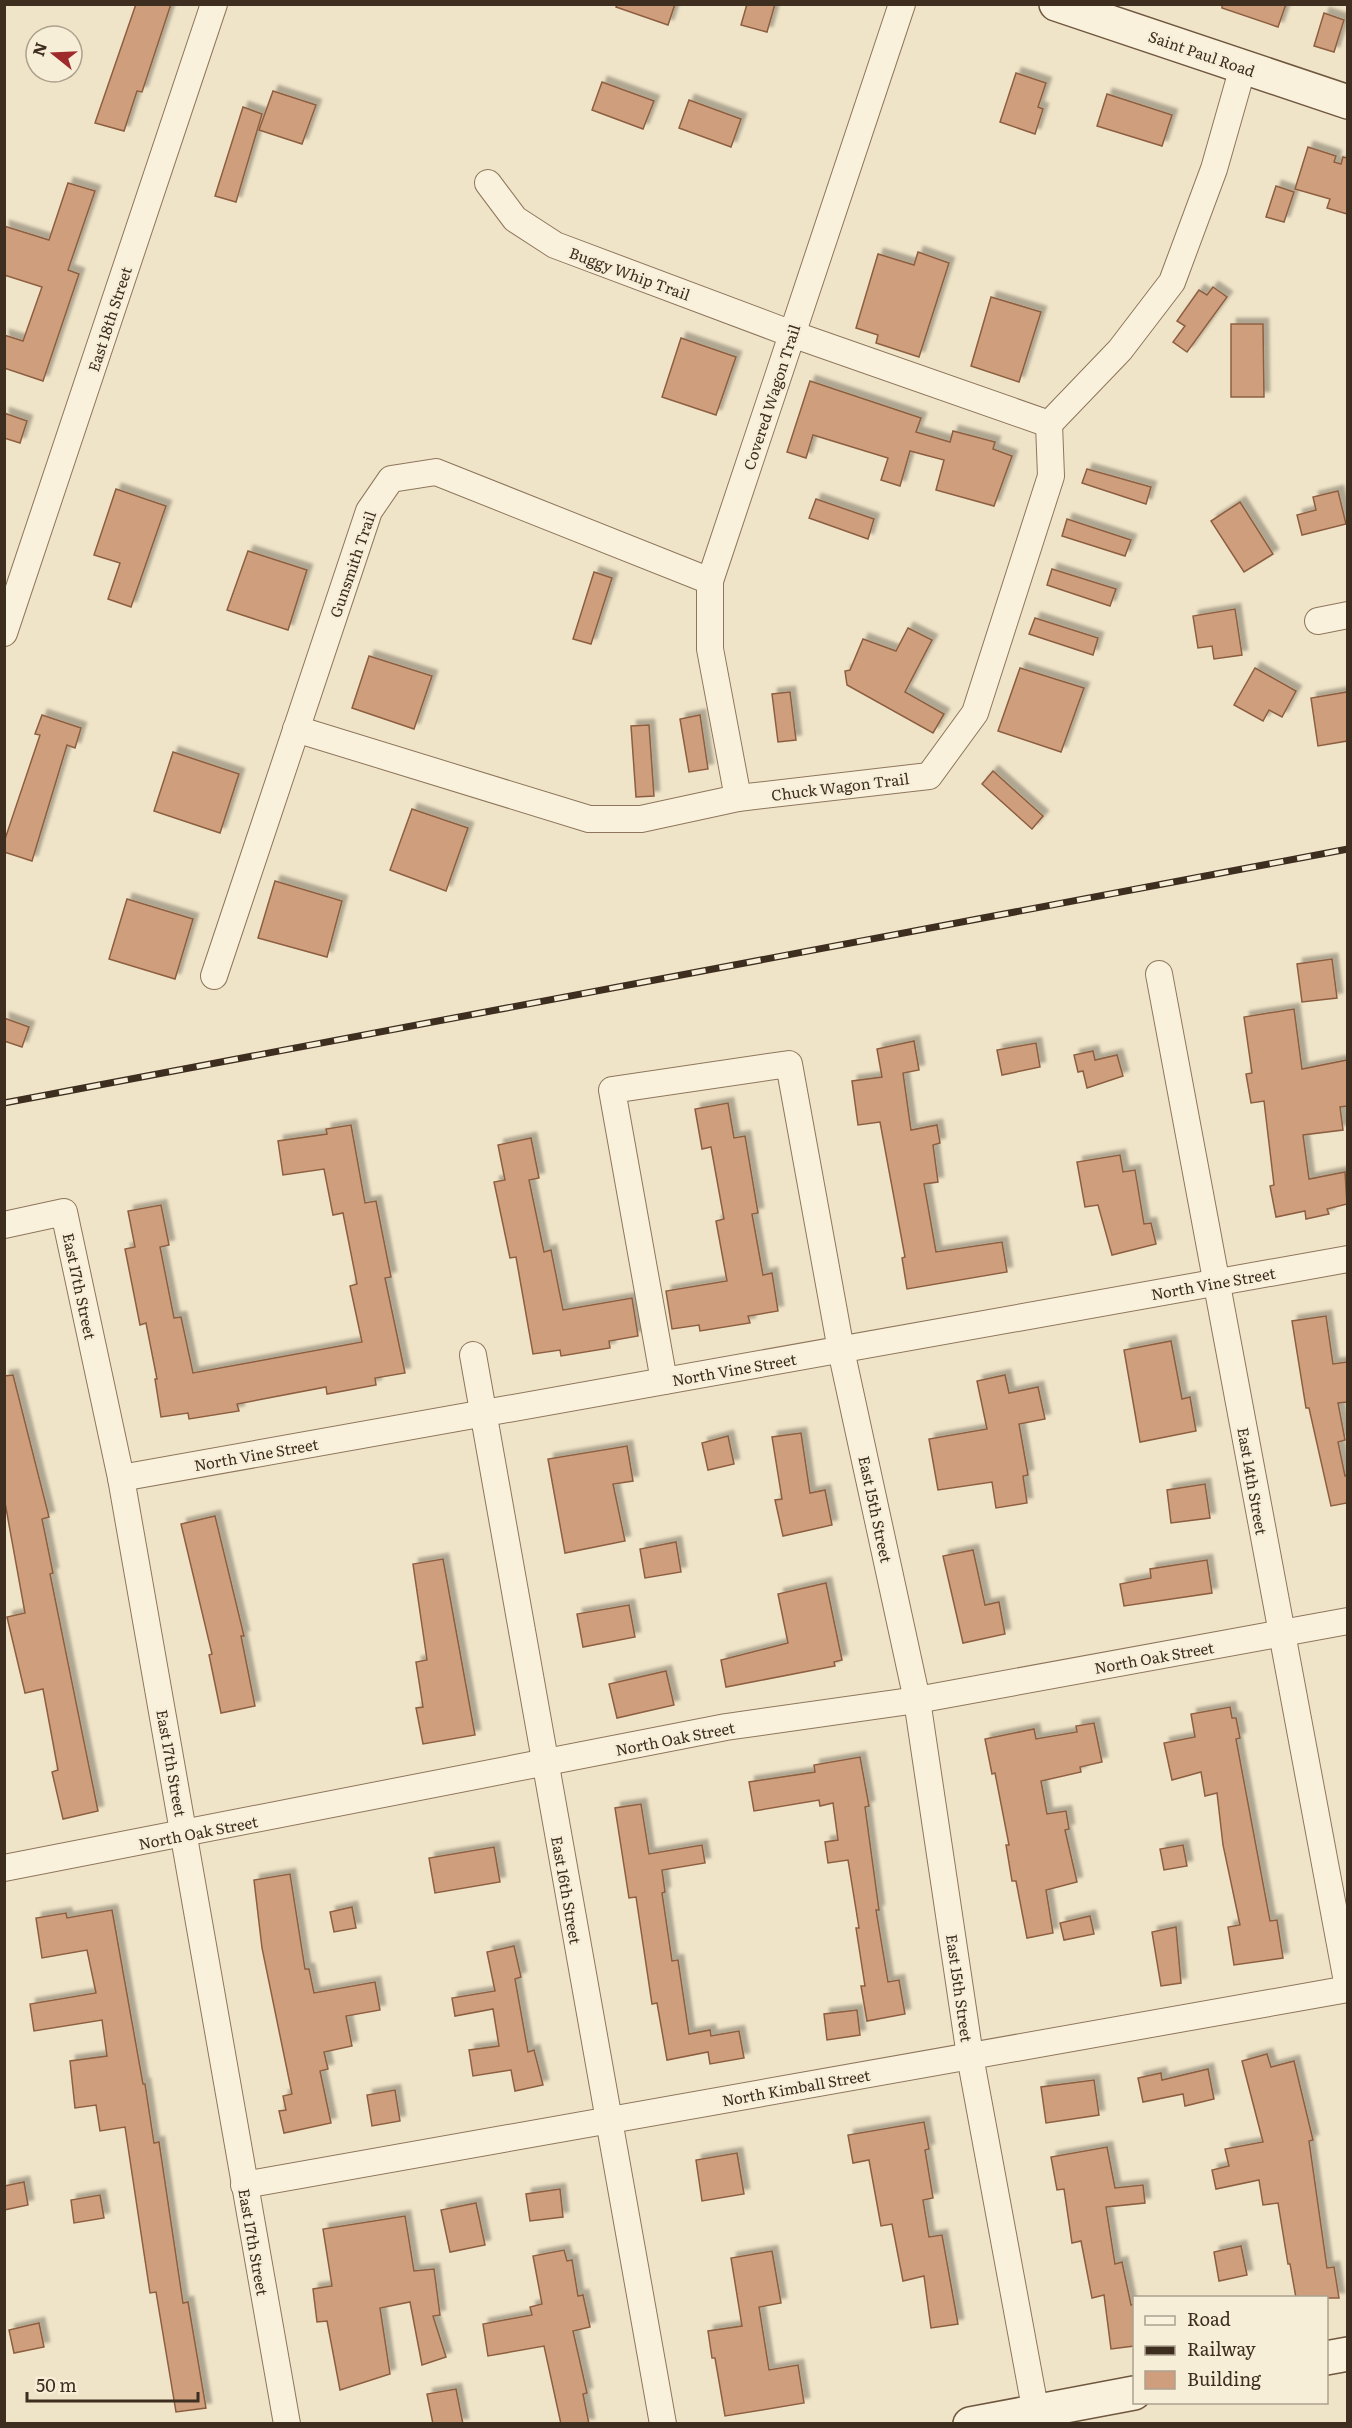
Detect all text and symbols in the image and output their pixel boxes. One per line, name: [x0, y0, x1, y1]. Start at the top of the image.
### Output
north arrow: [24, 24, 84, 84]
street label: Saint Paul Road: [1146, 24, 1258, 82]
text: N: [25, 39, 52, 59]
street label: Buggy Whip Trail: [566, 240, 694, 306]
street label: East 18th Street: [81, 263, 137, 375]
street label: Covered Wagon Trail: [737, 321, 805, 473]
street label: Gunsmith Trail: [323, 508, 381, 620]
street label: Chuck Wagon Trail: [770, 766, 910, 806]
street label: East 17th Street: [57, 1231, 103, 1341]
street label: North Vine Street: [1149, 1261, 1277, 1305]
street label: North Vine Street: [670, 1347, 798, 1391]
street label: East 14th Street: [1232, 1425, 1274, 1537]
street label: North Vine Street: [192, 1432, 320, 1476]
street label: East 15th Street: [853, 1453, 899, 1565]
street label: North Oak Street: [1092, 1635, 1216, 1679]
street label: East 17th Street: [151, 1708, 193, 1818]
street label: North Oak Street: [613, 1715, 737, 1761]
street label: North Oak Street: [136, 1809, 260, 1855]
street label: East 16th Street: [546, 1834, 588, 1946]
street label: East 15th Street: [941, 1933, 979, 2043]
street label: North Kimball Street: [720, 2063, 872, 2111]
street label: East 17th Street: [233, 2187, 275, 2297]
legend: [1133, 2296, 1328, 2404]
text: Road: [1187, 2305, 1231, 2332]
text: Railway: [1187, 2335, 1256, 2362]
scale bar: [27, 2365, 198, 2403]
text: Building: [1187, 2365, 1262, 2392]
text: 50 m: [36, 2371, 77, 2398]

